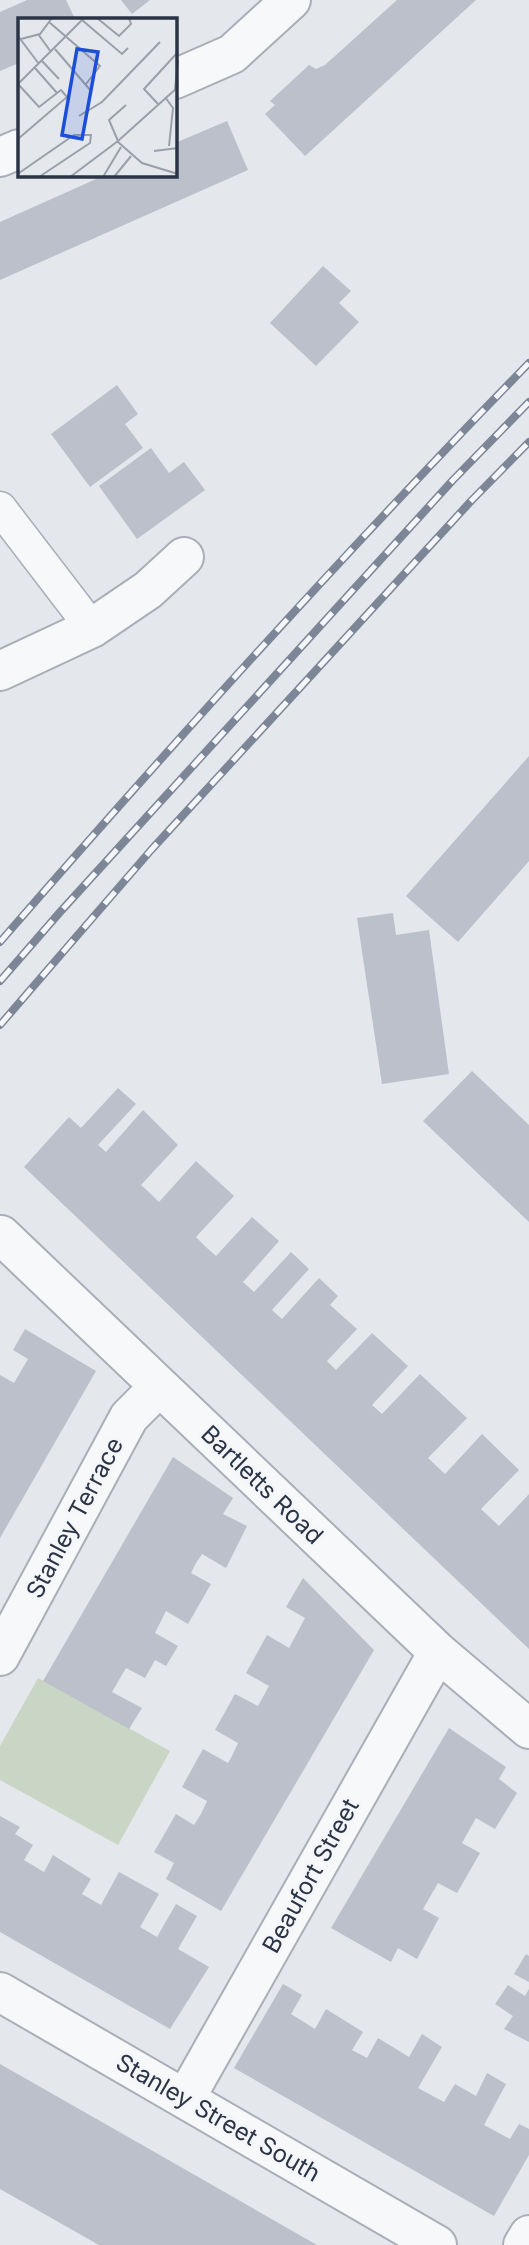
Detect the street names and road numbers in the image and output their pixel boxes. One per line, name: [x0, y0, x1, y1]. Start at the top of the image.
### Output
street label: Bartletts Road: [195, 1419, 329, 1550]
street label: Stanley Terrace: [20, 1432, 129, 1603]
street label: Beaufort Street: [256, 1793, 365, 1958]
street label: Stanley Street South: [111, 2047, 326, 2188]

